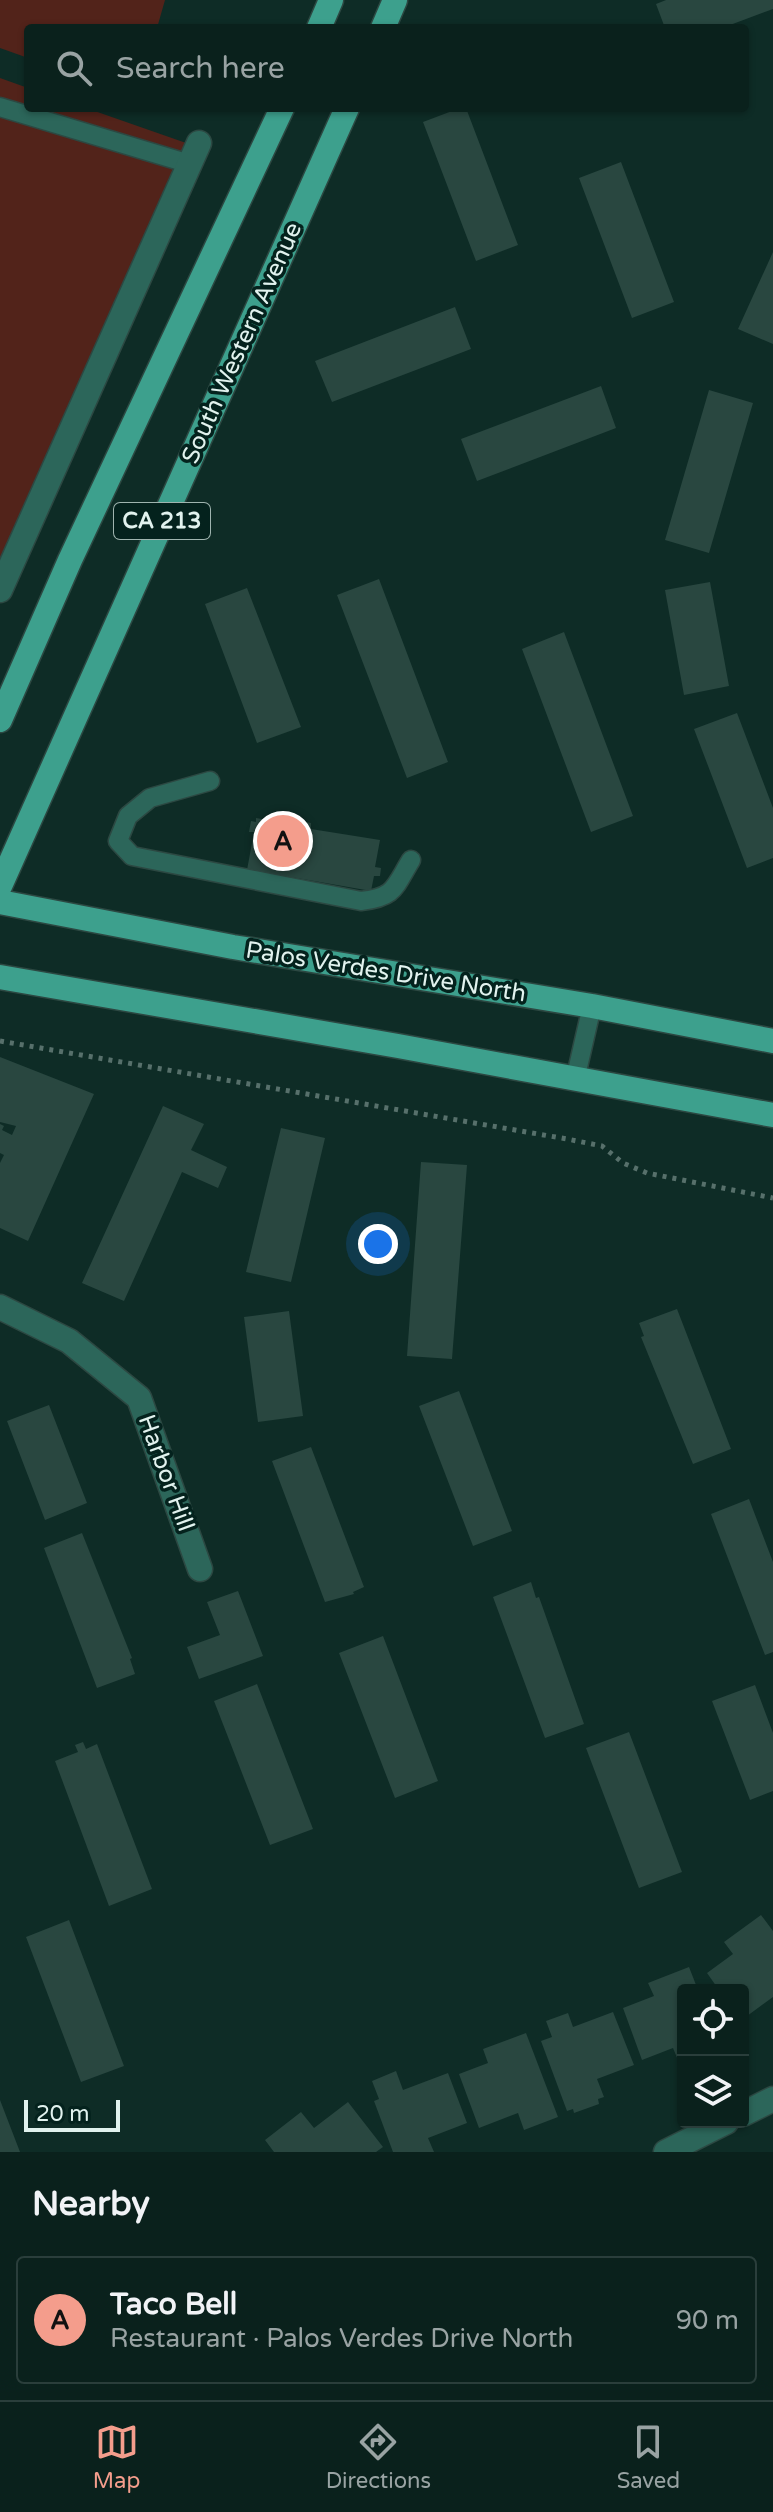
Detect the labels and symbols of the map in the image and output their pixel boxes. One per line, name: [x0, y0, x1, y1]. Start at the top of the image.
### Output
street label: South Western Avenue: [176, 218, 308, 468]
road number: CA 213: [114, 503, 210, 539]
pin: A: [257, 811, 309, 871]
street label: Palos Verdes Drive North: [244, 936, 528, 1008]
your location: [358, 1224, 398, 1264]
street label: Harbor Hill: [132, 1411, 200, 1535]
scale bar: [24, 2096, 120, 2132]

